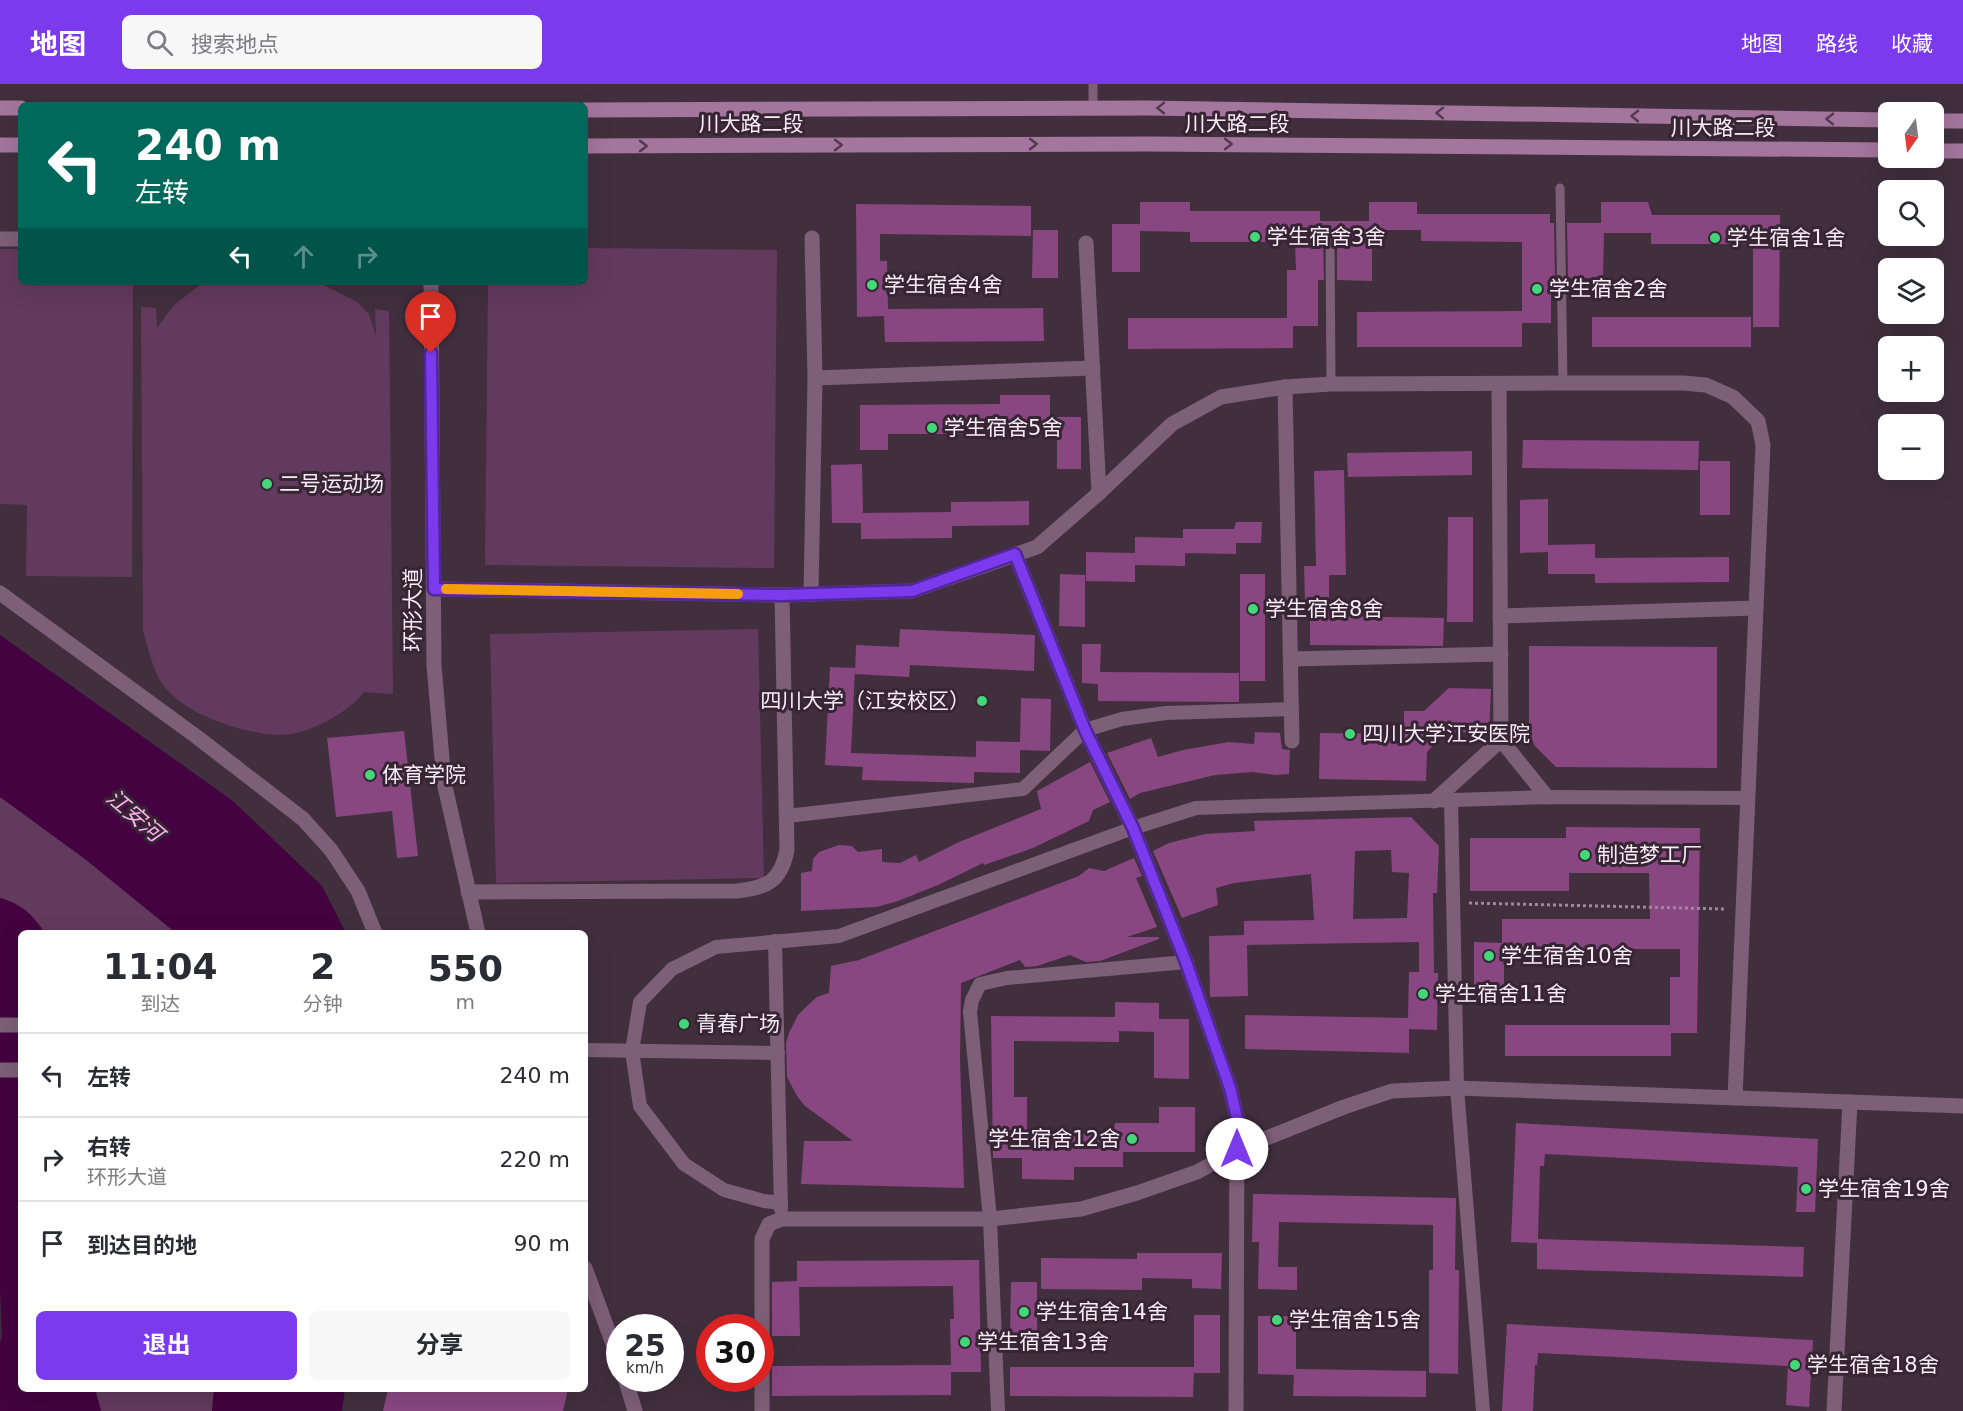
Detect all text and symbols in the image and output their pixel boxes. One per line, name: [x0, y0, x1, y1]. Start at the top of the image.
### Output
search box: [122, 15, 542, 69]
icon: search: [143, 26, 176, 59]
text: 地图: [30, 28, 86, 61]
text: 搜索地点: [191, 32, 279, 57]
text: 地图: [1741, 32, 1783, 56]
text: 路线: [1816, 32, 1858, 56]
text: 收藏: [1891, 32, 1933, 56]
one-way arrow: [1157, 102, 1166, 114]
north arrow: [1878, 102, 1944, 168]
map controls: [1878, 102, 1944, 480]
one-way arrow: [1436, 106, 1445, 119]
one-way arrow: [1631, 110, 1640, 122]
street label: 川大路二段: [699, 112, 804, 136]
street label: 川大路二段: [1185, 112, 1290, 136]
one-way arrow: [1826, 113, 1835, 125]
street label: 川大路二段: [1671, 116, 1776, 140]
text: 240 m: [135, 121, 281, 170]
icon: left: [36, 126, 114, 204]
one-way arrow: [1029, 138, 1038, 150]
one-way arrow: [1224, 138, 1233, 151]
one-way arrow: [834, 139, 843, 151]
one-way arrow: [639, 140, 648, 152]
text: 左转: [135, 177, 189, 208]
button: search: [1878, 180, 1944, 246]
place label: 学生宿舍3舍: [1267, 225, 1385, 249]
place label: 学生宿舍1舍: [1727, 226, 1845, 250]
marker: 学生宿舍3舍: [1248, 230, 1262, 244]
marker: 学生宿舍1舍: [1708, 231, 1722, 245]
icon: left: [224, 240, 257, 273]
icon: ahead: [287, 240, 320, 273]
icon: right: [350, 240, 383, 273]
button: layers: [1878, 258, 1944, 324]
place label: 学生宿舍4舍: [884, 273, 1002, 297]
place label: 学生宿舍2舍: [1549, 277, 1667, 301]
marker: 学生宿舍4舍: [865, 278, 879, 292]
marker: 学生宿舍2舍: [1530, 282, 1544, 296]
pin: [405, 291, 456, 353]
icon: arrive: [414, 300, 447, 333]
button: +: [1878, 336, 1944, 402]
button: −: [1878, 414, 1944, 480]
place label: 学生宿舍5舍: [944, 416, 1062, 440]
marker: 学生宿舍5舍: [925, 421, 939, 435]
place label: 二号运动场: [279, 472, 384, 496]
marker: 二号运动场: [260, 477, 274, 491]
street label: 环形大道: [401, 568, 425, 652]
place label: 学生宿舍8舍: [1265, 597, 1383, 621]
marker: 学生宿舍8舍: [1246, 602, 1260, 616]
place label: 四川大学（江安校区）: [760, 689, 970, 713]
marker: 四川大学（江安校区）: [975, 694, 989, 708]
place label: 四川大学江安医院: [1362, 722, 1530, 746]
marker: 四川大学江安医院: [1343, 727, 1357, 741]
place label: 体育学院: [382, 763, 466, 787]
marker: 体育学院: [363, 768, 377, 782]
water label: 江安河: [102, 784, 171, 849]
place label: 制造梦工厂: [1597, 843, 1702, 867]
marker: 制造梦工厂: [1578, 848, 1592, 862]
place label: 学生宿舍10舍: [1501, 944, 1633, 968]
text: 11:04: [103, 946, 218, 987]
text: 2: [310, 946, 335, 987]
text: 550: [428, 948, 503, 989]
marker: 学生宿舍10舍: [1482, 949, 1496, 963]
place label: 学生宿舍11舍: [1435, 982, 1567, 1006]
marker: 学生宿舍11舍: [1416, 987, 1430, 1001]
text: m: [456, 990, 475, 1014]
text: 到达: [140, 992, 180, 1016]
text: 分钟: [303, 992, 343, 1016]
place label: 青春广场: [696, 1012, 780, 1036]
marker: 青春广场: [677, 1017, 691, 1031]
icon: left: [36, 1059, 69, 1092]
text: 240 m: [500, 1063, 570, 1088]
text: 左转: [87, 1065, 131, 1090]
position arrow: [1205, 1117, 1269, 1181]
place label: 学生宿舍12舍: [988, 1127, 1120, 1151]
marker: 学生宿舍12舍: [1125, 1132, 1139, 1146]
text: 右转: [87, 1135, 131, 1160]
icon: right: [36, 1143, 69, 1176]
text: 220 m: [500, 1147, 570, 1172]
text: 环形大道: [87, 1165, 167, 1189]
place label: 学生宿舍19舍: [1818, 1177, 1950, 1201]
marker: 学生宿舍19舍: [1799, 1182, 1813, 1196]
icon: arrive: [36, 1227, 69, 1260]
text: 90 m: [514, 1231, 570, 1256]
text: 到达目的地: [87, 1233, 197, 1258]
place label: 学生宿舍14舍: [1036, 1300, 1168, 1324]
marker: 学生宿舍14舍: [1017, 1305, 1031, 1319]
place label: 学生宿舍15舍: [1289, 1308, 1421, 1332]
button: 退出: [36, 1311, 297, 1380]
button: 分享: [309, 1311, 570, 1380]
marker: 学生宿舍15舍: [1270, 1313, 1284, 1327]
speed limit sign: 30: [696, 1314, 774, 1392]
text: 25: [624, 1328, 666, 1363]
place label: 学生宿舍13舍: [977, 1330, 1109, 1354]
marker: 学生宿舍13舍: [958, 1335, 972, 1349]
place label: 学生宿舍18舍: [1807, 1353, 1939, 1377]
marker: 学生宿舍18舍: [1788, 1358, 1802, 1372]
text: km/h: [626, 1359, 664, 1377]

